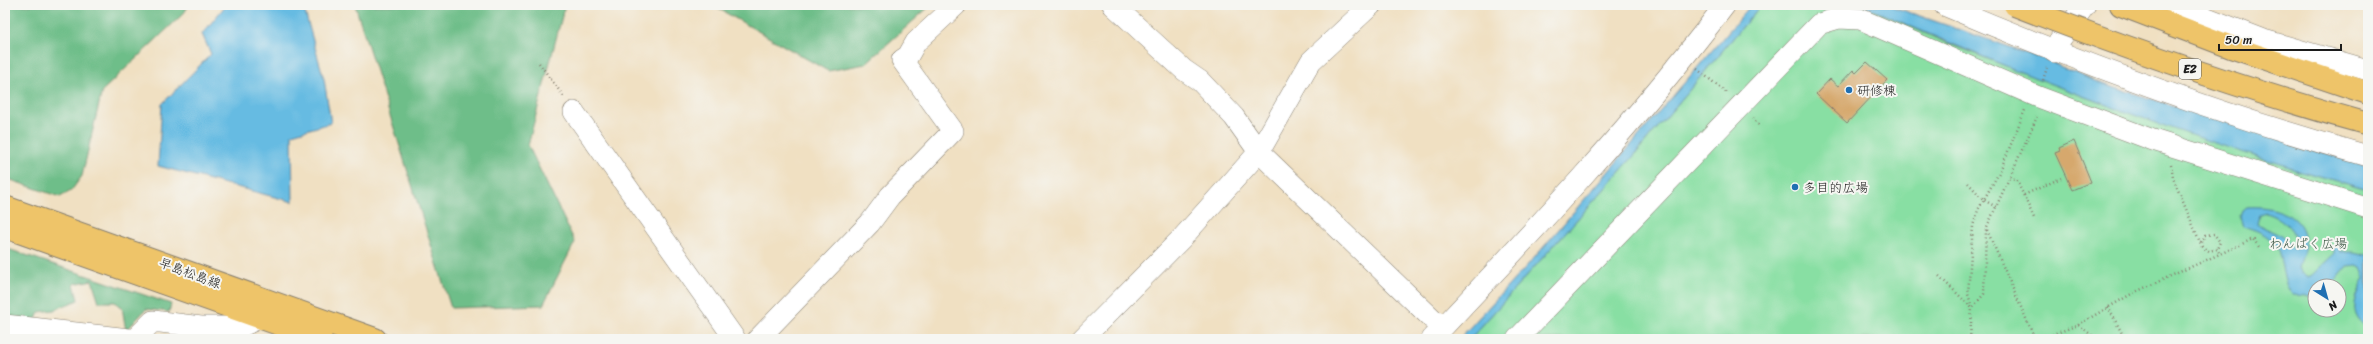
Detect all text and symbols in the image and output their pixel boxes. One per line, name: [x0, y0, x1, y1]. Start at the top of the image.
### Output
scale bar: [2219, 26, 2341, 52]
text: 50 m: [2225, 29, 2252, 51]
road number: E2: [2179, 59, 2201, 79]
place label: 研修棟: [1857, 79, 1896, 102]
marker: 研修棟: [1844, 85, 1854, 95]
place label: 多目的広場: [1803, 176, 1868, 199]
marker: 多目的広場: [1790, 182, 1800, 192]
park label: わんぱく広場: [2269, 232, 2347, 255]
street label: 早島松島線: [156, 251, 225, 295]
north arrow: [2307, 278, 2347, 318]
text: N: [2324, 295, 2342, 316]

